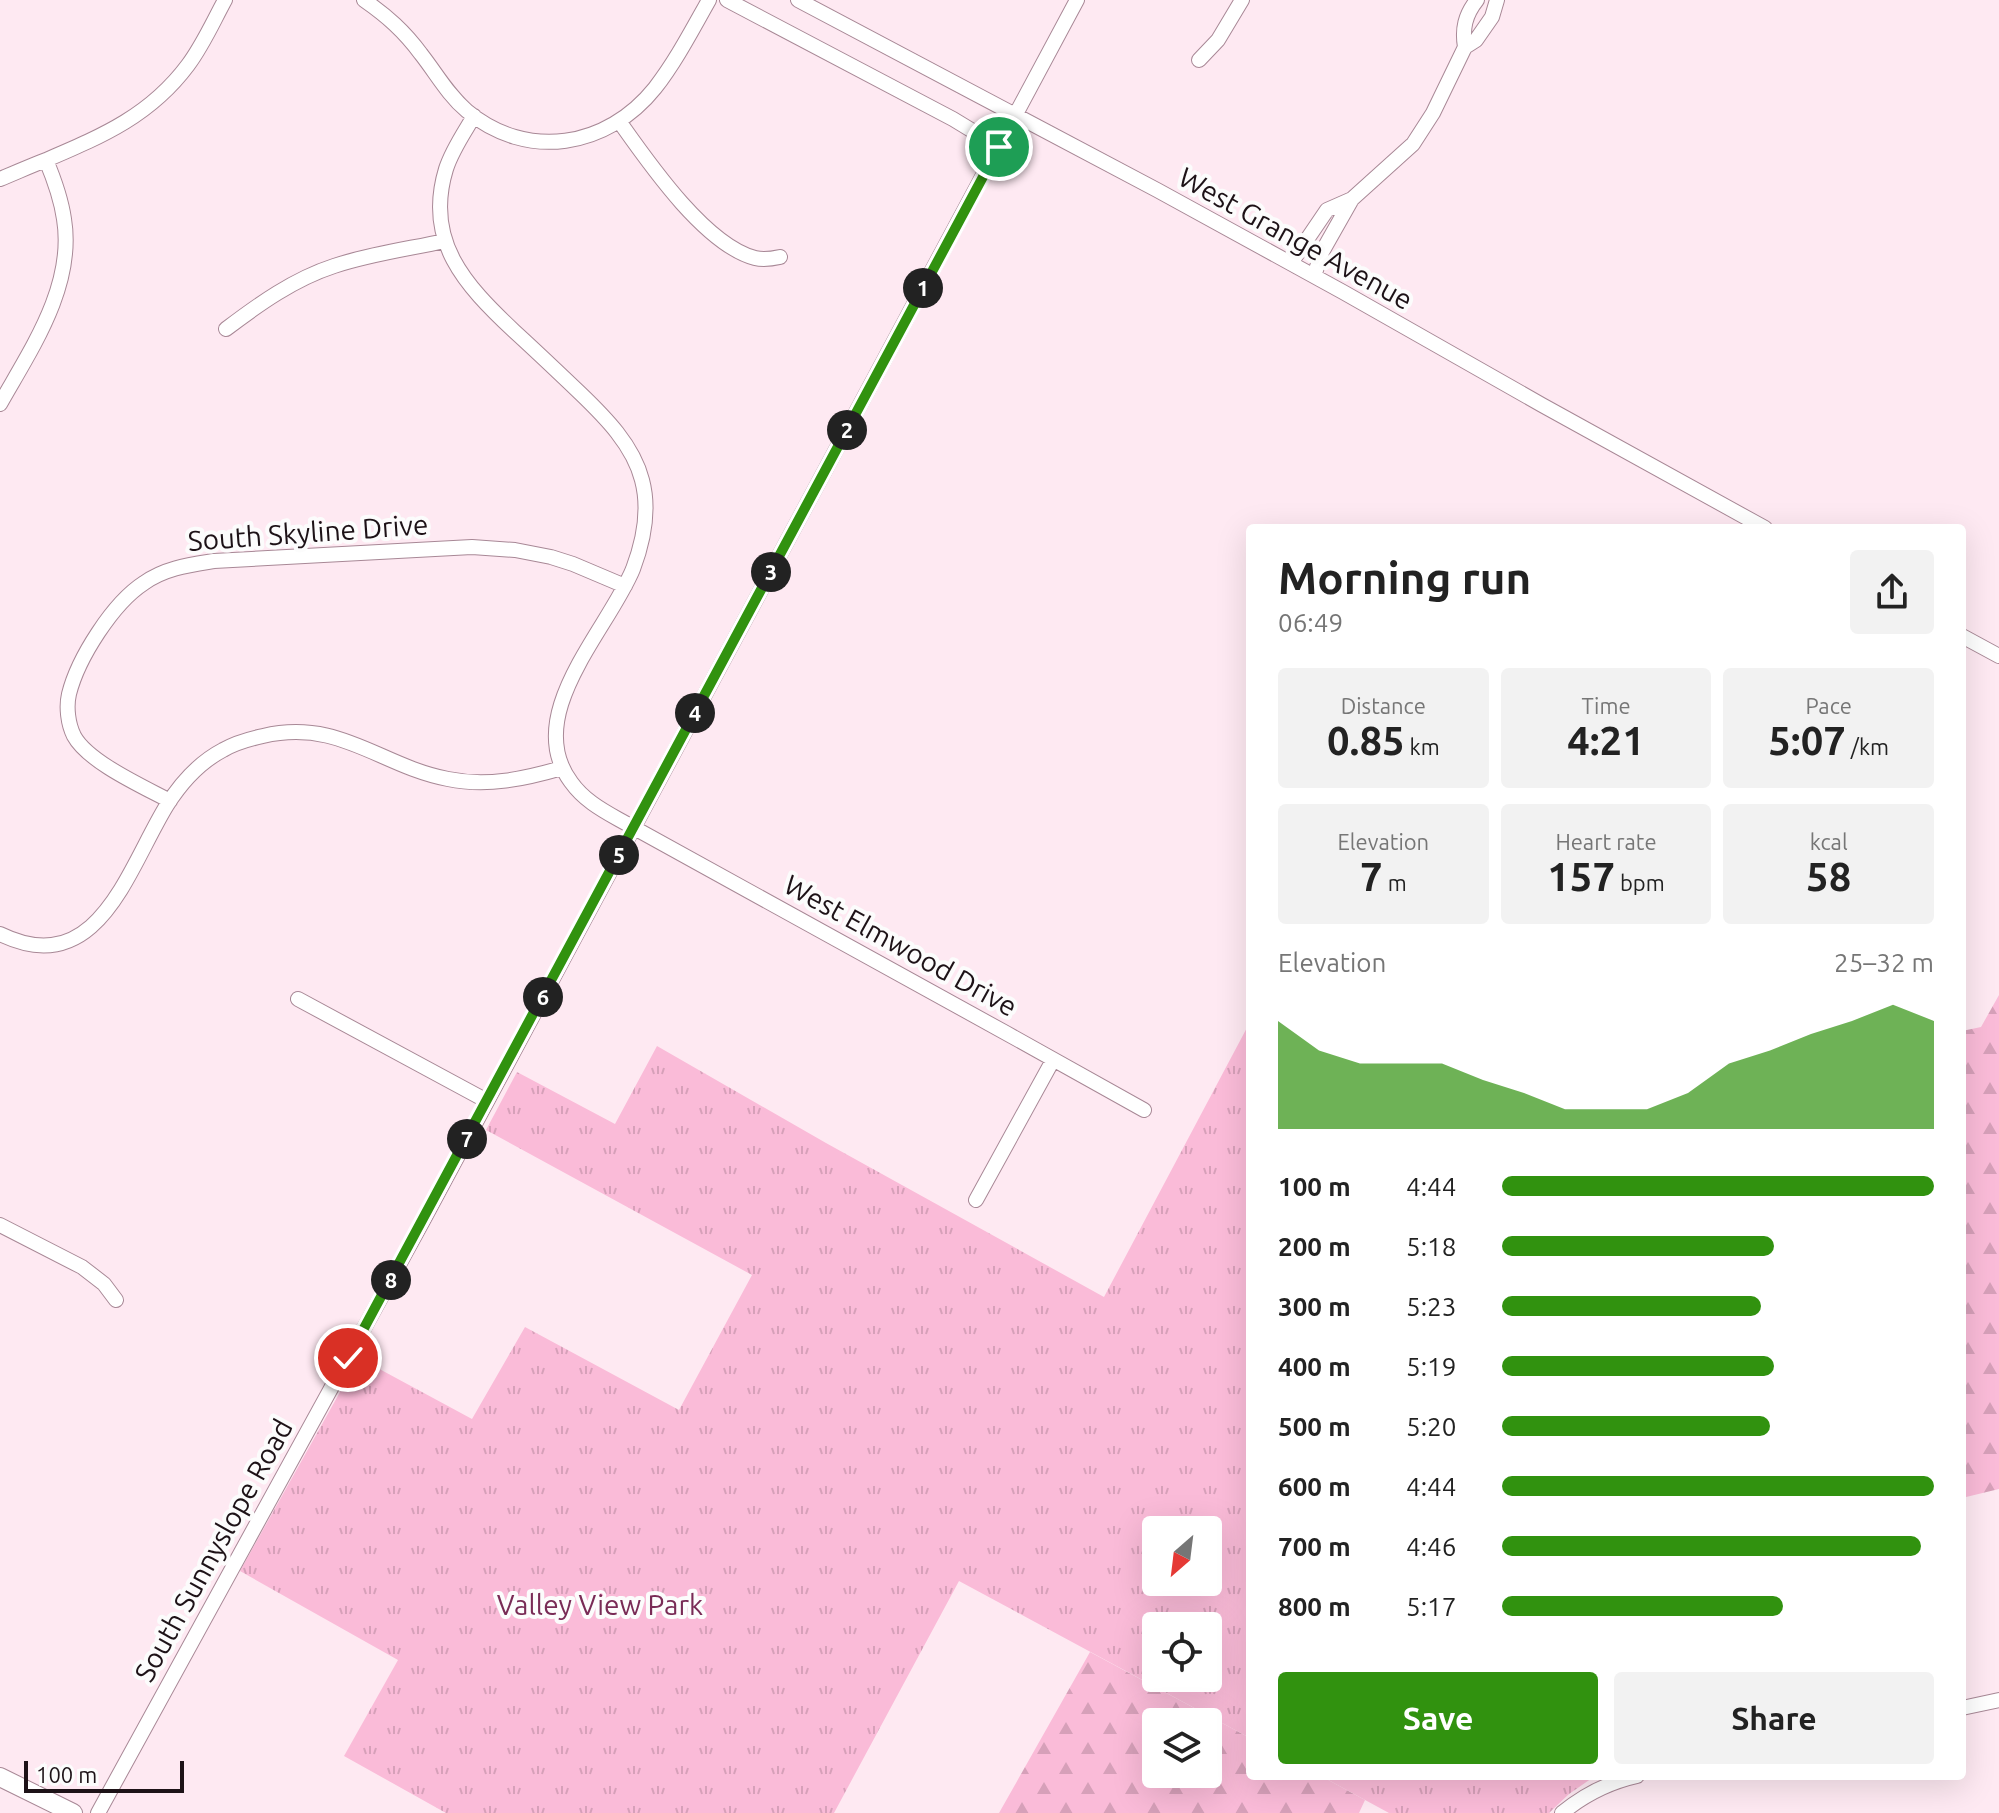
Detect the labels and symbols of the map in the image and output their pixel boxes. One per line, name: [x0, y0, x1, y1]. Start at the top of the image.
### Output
pin: [965, 113, 1033, 181]
street label: West Grange Avenue: [1174, 161, 1418, 315]
pin: 1: [903, 268, 943, 308]
pin: 2: [827, 410, 867, 450]
street label: South Skyline Drive: [187, 508, 429, 556]
pin: 3: [751, 552, 791, 592]
pin: 4: [675, 693, 715, 733]
pin: 5: [599, 835, 639, 875]
street label: West Elmwood Drive: [779, 868, 1023, 1022]
pin: 6: [523, 977, 563, 1017]
pin: 7: [447, 1119, 487, 1159]
pin: 8: [371, 1260, 411, 1300]
pin: [314, 1324, 382, 1392]
street label: South Sunnyslope Road: [128, 1413, 298, 1687]
north arrow: [1142, 1516, 1222, 1596]
park label: Valley View Park: [497, 1589, 703, 1620]
scale bar: [24, 1757, 184, 1793]

